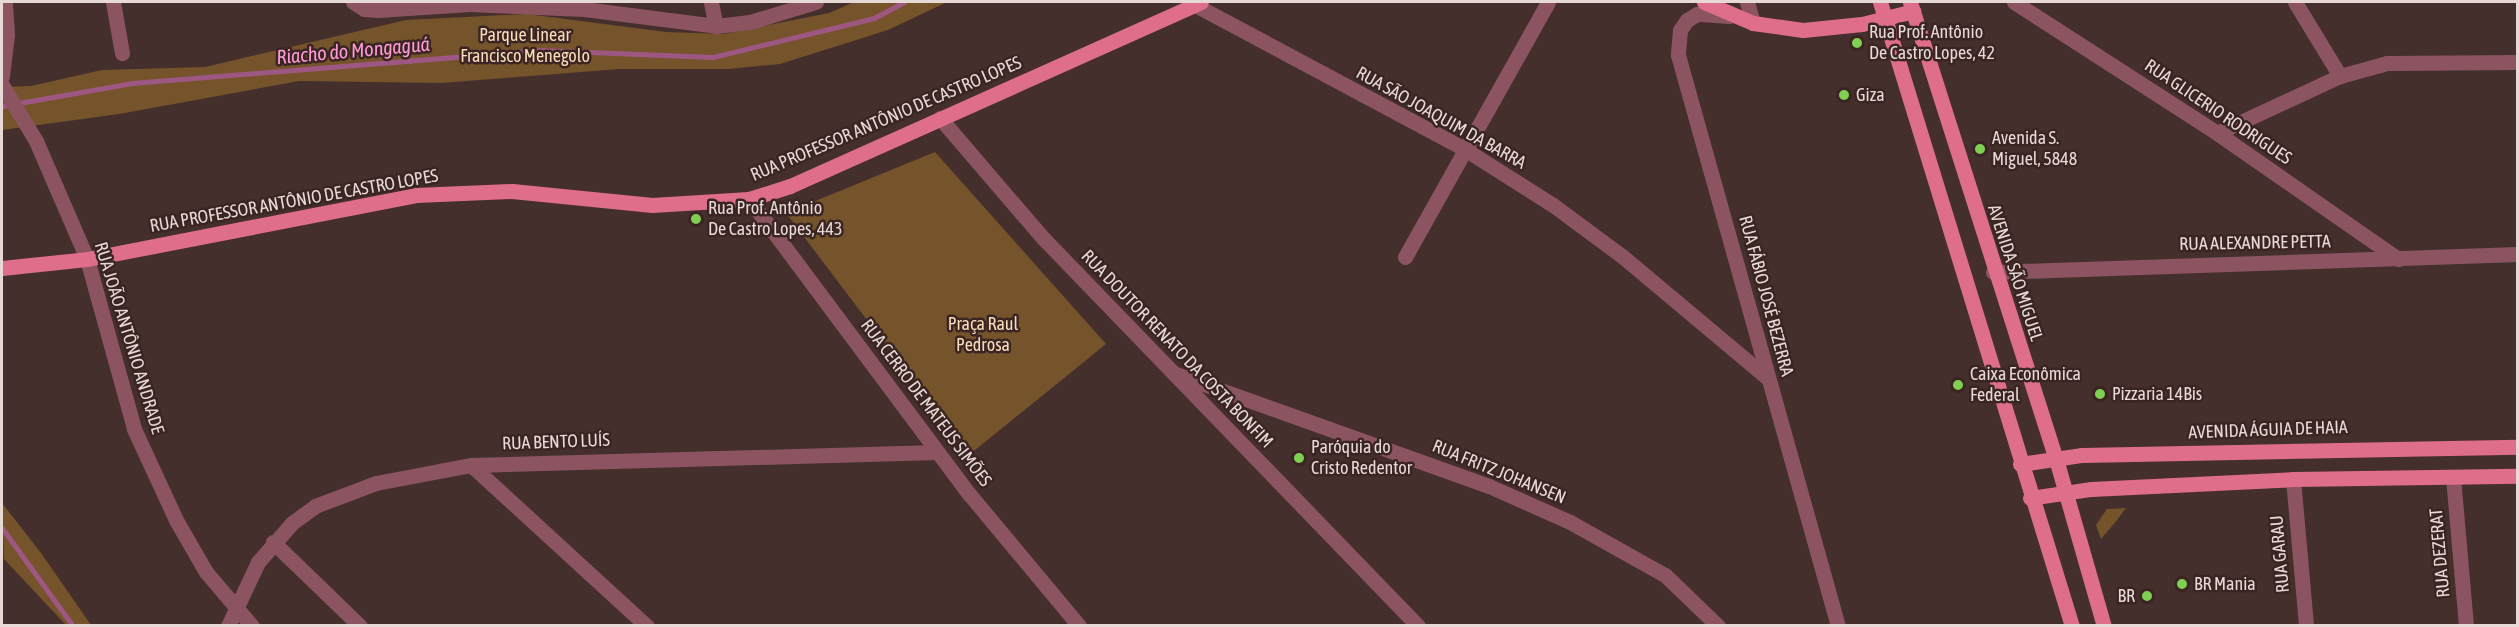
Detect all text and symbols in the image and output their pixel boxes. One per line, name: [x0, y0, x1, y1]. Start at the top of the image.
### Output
place label: Rua Prof. Antônio De Castro Lopes, 42: [1869, 22, 1995, 64]
park label: Parque Linear Francisco Menegolo: [460, 25, 590, 68]
water label: Riacho do Mongaguá: [275, 31, 431, 69]
marker: Rua Prof. Antônio De Castro Lopes, 42: [1850, 36, 1864, 50]
street label: RUA PROFESSOR ANTÔNIO DE CASTRO LOPES: [747, 52, 1025, 186]
street label: RUA GLICERIO RODRIGUES: [2140, 55, 2296, 169]
street label: RUA SÃO JOAQUIM DA BARRA: [1352, 62, 1530, 174]
place label: Giza: [1856, 84, 1885, 106]
marker: Giza: [1837, 88, 1851, 102]
place label: Avenida S. Miguel, 5848: [1992, 128, 2077, 170]
marker: Avenida S. Miguel, 5848: [1973, 142, 1987, 156]
street label: RUA PROFESSOR ANTÔNIO DE CASTRO LOPES: [148, 165, 440, 237]
place label: Rua Prof. Antônio De Castro Lopes, 443: [708, 198, 842, 240]
street label: AVENIDA SÃO MIGUEL: [1983, 202, 2047, 344]
marker: Rua Prof. Antônio De Castro Lopes, 443: [689, 212, 703, 226]
street label: RUA FÁBIO JOSÉ BEZERRA: [1734, 213, 1798, 379]
street label: RUA ALEXANDRE PETTA: [2179, 231, 2331, 255]
street label: RUA JOÃO ANTÔNIO ANDRADE: [89, 239, 169, 437]
street label: RUA DOUTOR RENATO DA COSTA BONFIM: [1077, 246, 1277, 452]
park label: Praça Raul Pedrosa: [948, 314, 1018, 356]
street label: RUA CERRO DE MATEUS SIMÕES: [856, 315, 996, 491]
place label: Caixa Econômica Federal: [1970, 364, 2081, 406]
marker: Caixa Econômica Federal: [1951, 378, 1965, 392]
place label: Pizzaria 14Bis: [2112, 383, 2202, 405]
marker: Pizzaria 14Bis: [2093, 387, 2107, 401]
street label: AVENIDA ÁGUIA DE HAIA: [2188, 416, 2348, 444]
street label: RUA BENTO LUÍS: [502, 429, 610, 455]
street label: RUA FRITZ JOHANSEN: [1429, 435, 1569, 509]
place label: Paróquia do Cristo Redentor: [1311, 437, 1412, 480]
marker: Paróquia do Cristo Redentor: [1292, 451, 1306, 465]
street label: RUA DEZERAT: [2425, 508, 2455, 598]
street label: RUA GARAU: [2266, 514, 2294, 594]
place label: BR Mania: [2194, 573, 2256, 595]
marker: BR Mania: [2175, 577, 2189, 591]
place label: BR: [2117, 585, 2135, 607]
marker: BR: [2140, 589, 2154, 603]

